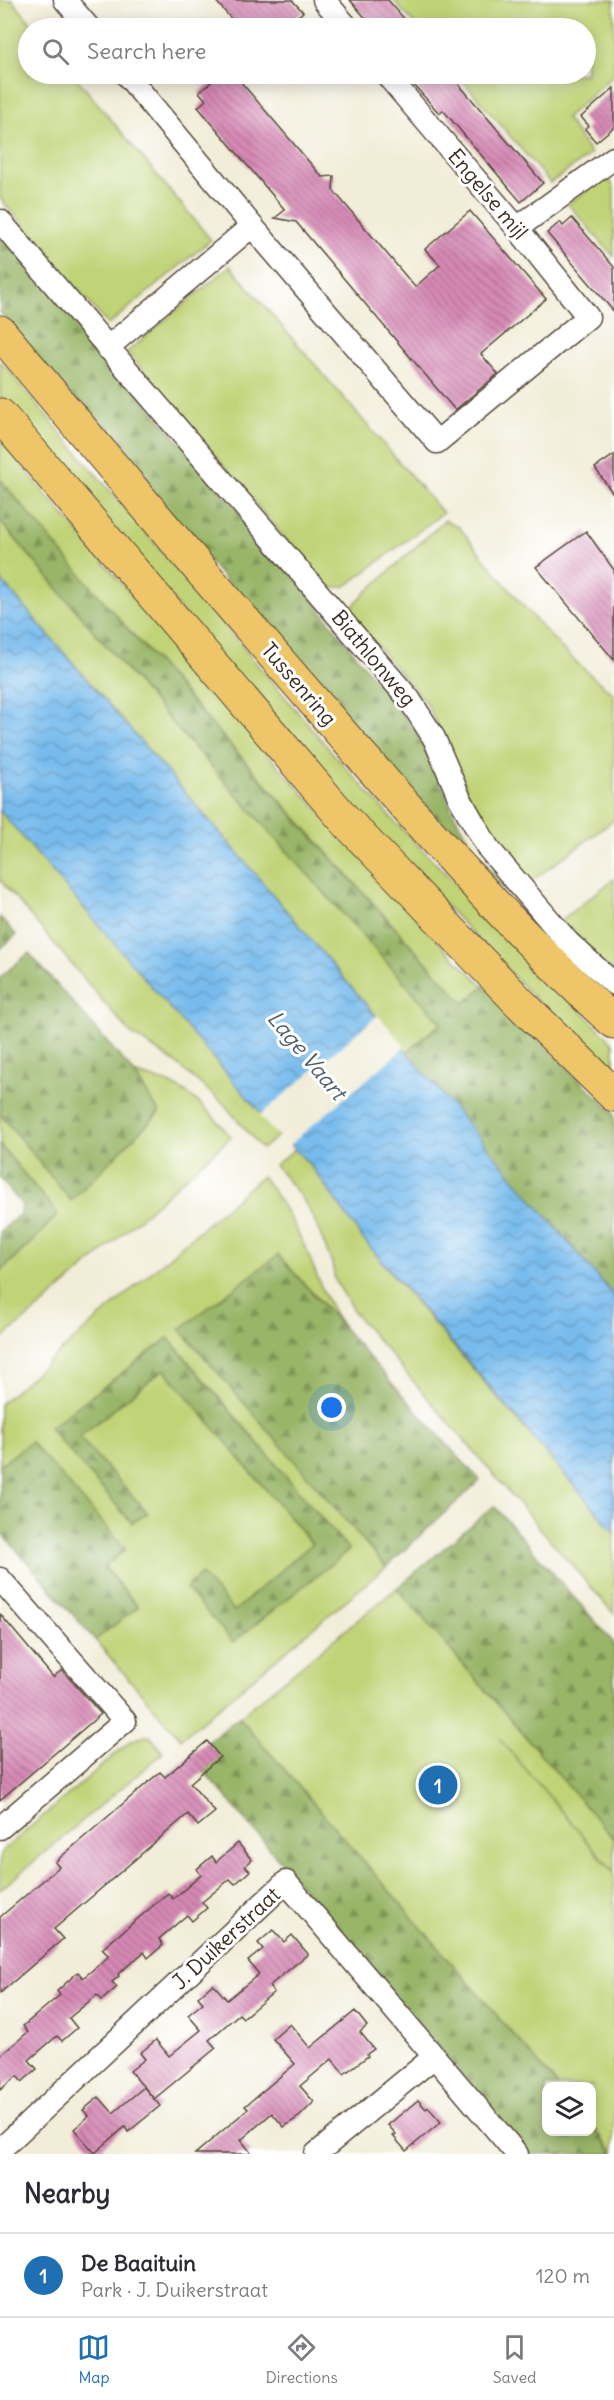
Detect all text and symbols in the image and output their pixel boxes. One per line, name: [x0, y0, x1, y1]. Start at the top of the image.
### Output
search box: [18, 18, 596, 84]
icon: search: [39, 35, 72, 68]
text: Search here: [87, 37, 206, 65]
street label: Engelse mijl: [442, 143, 534, 245]
street label: Biathlonweg: [326, 604, 422, 712]
street label: Tussenring: [256, 637, 342, 731]
water label: Lage Vaart: [262, 1005, 354, 1107]
your location: [317, 1393, 346, 1422]
pin: 1: [418, 1762, 458, 1808]
street label: J. Duikerstraat: [166, 1881, 286, 1995]
map controls: [542, 2082, 596, 2136]
button: layers: [542, 2082, 596, 2136]
text: Nearby: [24, 2177, 110, 2210]
text: De Baaituin: [81, 2249, 196, 2277]
text: 1: [40, 2263, 47, 2288]
text: 120 m: [536, 2263, 590, 2288]
text: Park · J. Duikerstraat: [81, 2277, 268, 2302]
tab: Map: [77, 2331, 110, 2387]
tab: Directions: [265, 2331, 338, 2387]
tab: Saved: [493, 2331, 537, 2387]

